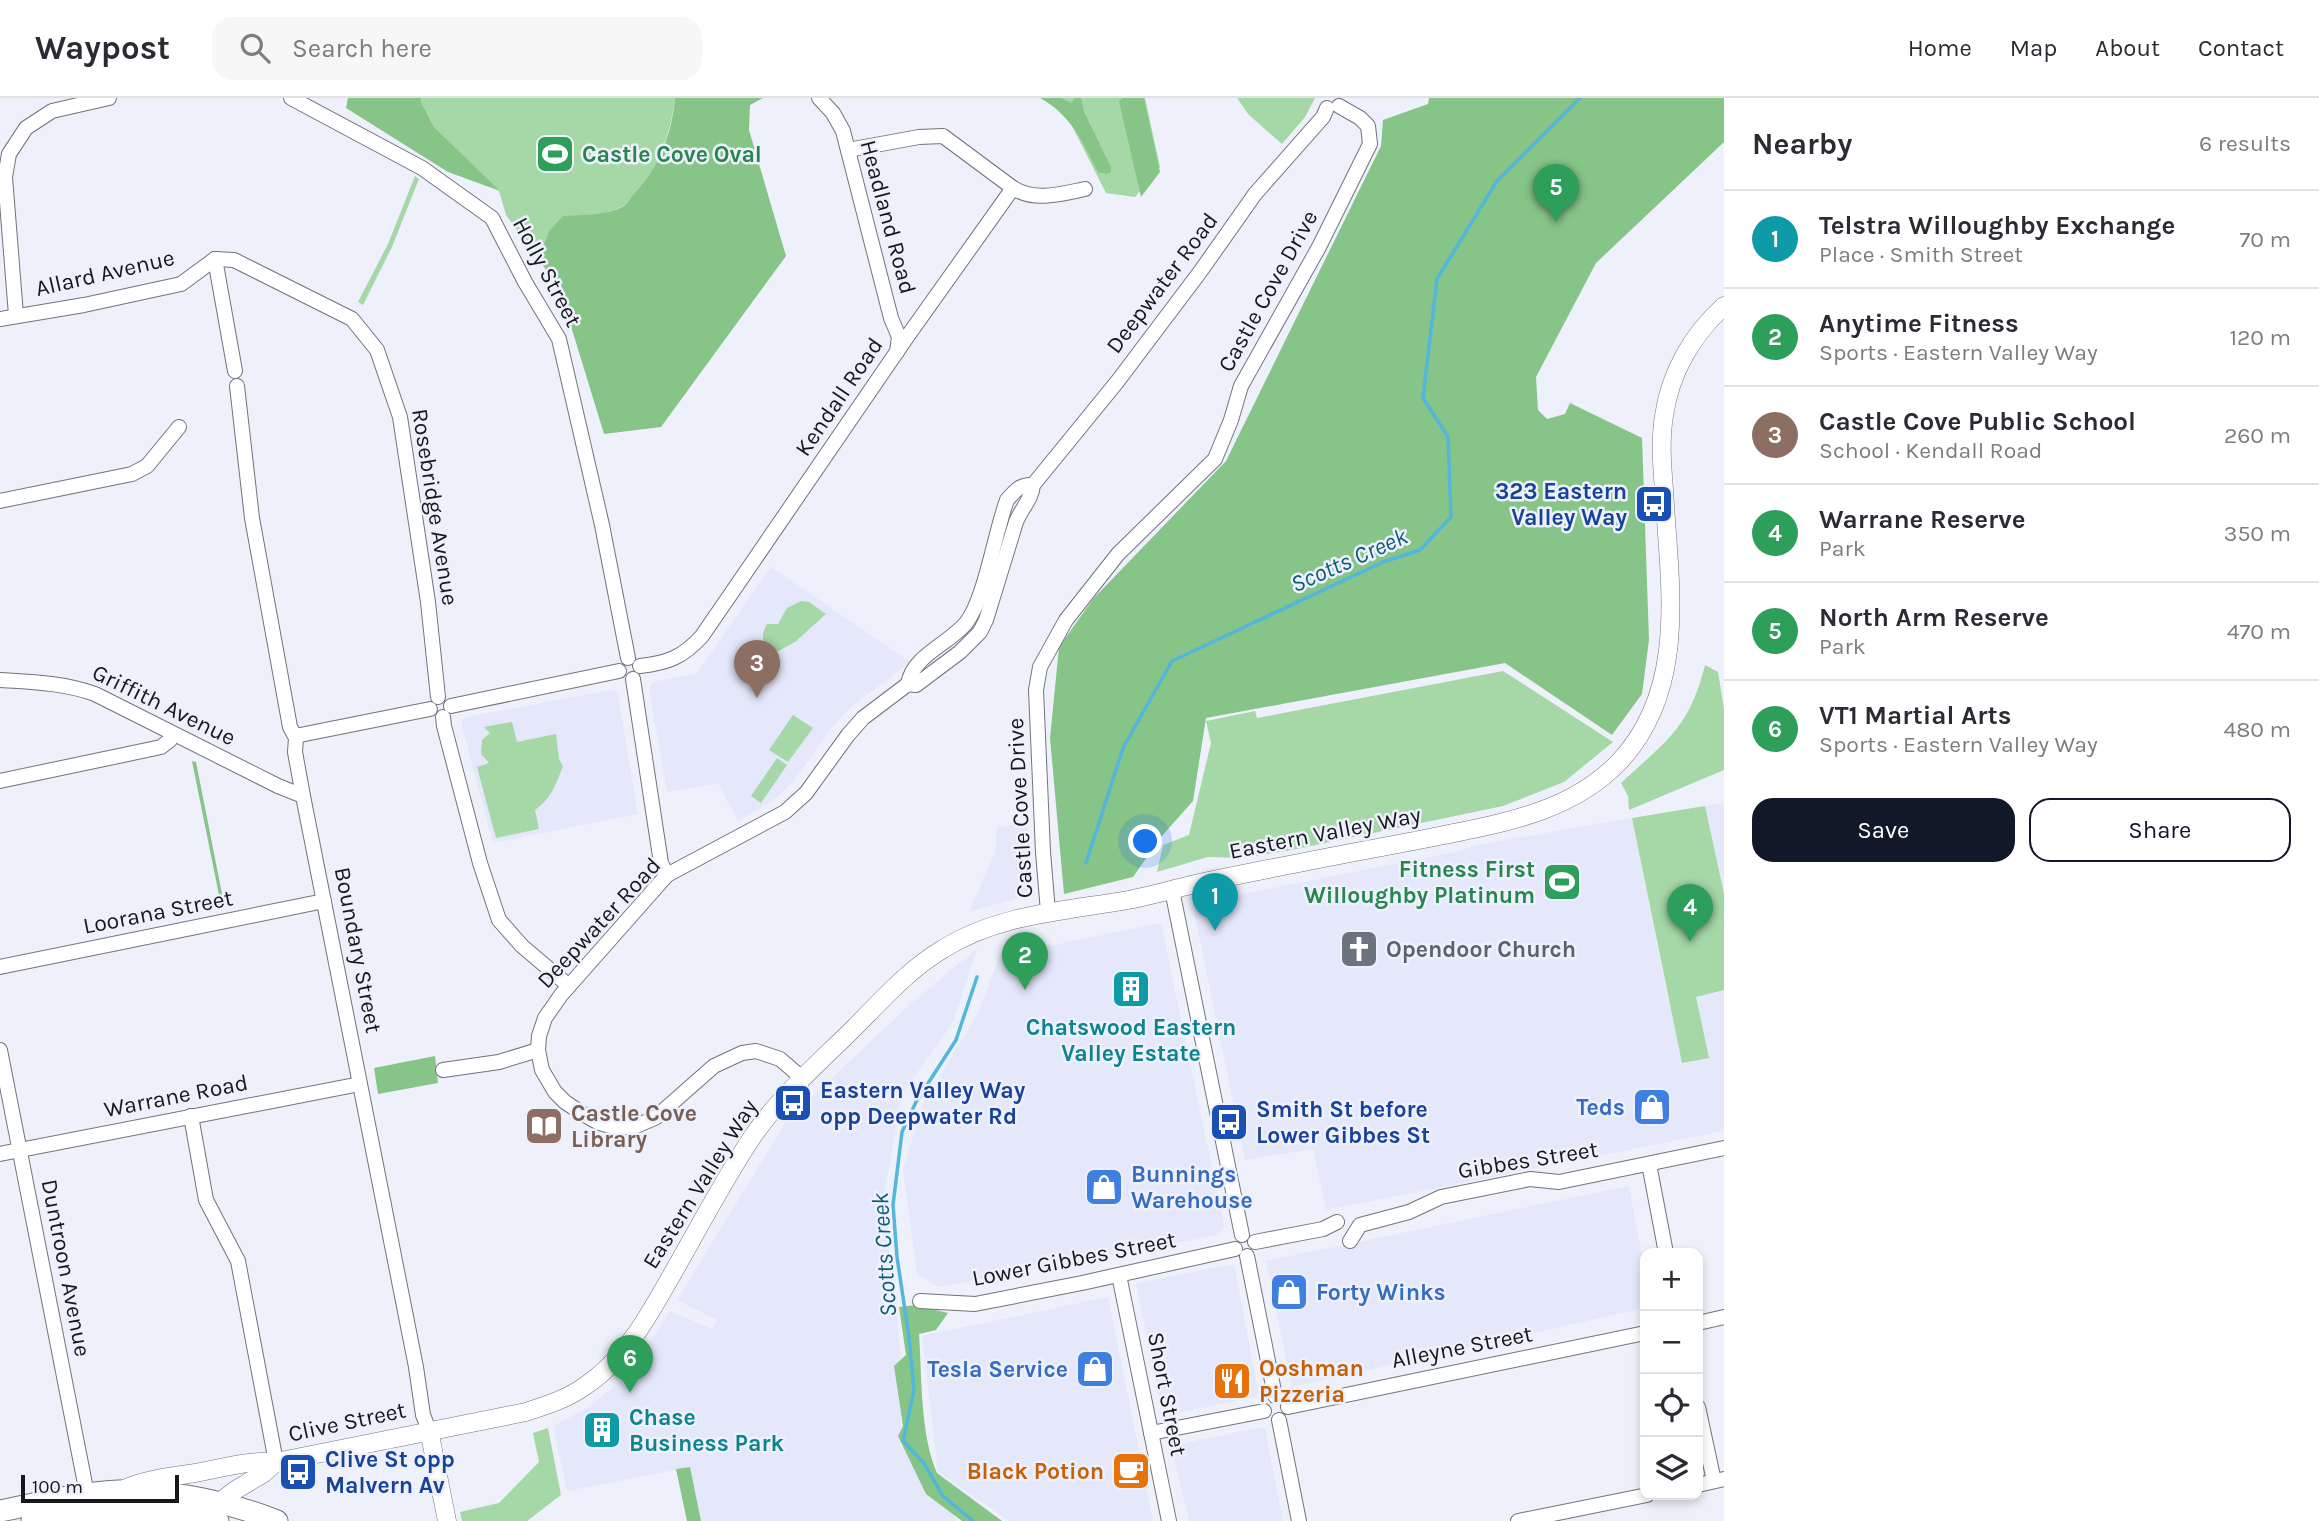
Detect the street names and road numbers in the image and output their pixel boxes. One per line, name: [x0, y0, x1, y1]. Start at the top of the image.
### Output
street label: Headland Road: [854, 137, 922, 297]
street label: Castle Cove Drive: [1212, 206, 1324, 376]
street label: Deepwater Road: [1100, 207, 1224, 359]
street label: Holly Street: [507, 213, 587, 332]
street label: Allard Avenue: [33, 244, 177, 302]
street label: Kendall Road: [789, 333, 889, 461]
street label: Rosebridge Avenue: [406, 407, 464, 607]
street label: Griffith Avenue: [88, 659, 240, 751]
street label: Castle Cove Drive: [1002, 717, 1038, 899]
street label: Eastern Valley Way: [1227, 801, 1423, 865]
street label: Deepwater Road: [532, 852, 666, 994]
street label: Boundary Street: [329, 865, 387, 1036]
street label: Loorana Street: [81, 884, 236, 940]
street label: Warrane Road: [102, 1069, 250, 1123]
street label: Eastern Valley Way: [637, 1094, 763, 1274]
street label: Gibbes Street: [1456, 1136, 1600, 1184]
street label: Duntroon Avenue: [36, 1177, 96, 1359]
street label: Lower Gibbes Street: [970, 1226, 1179, 1292]
street label: Alleyne Street: [1389, 1320, 1535, 1374]
street label: Short Street: [1142, 1330, 1192, 1459]
street label: Clive Street: [286, 1396, 409, 1448]

